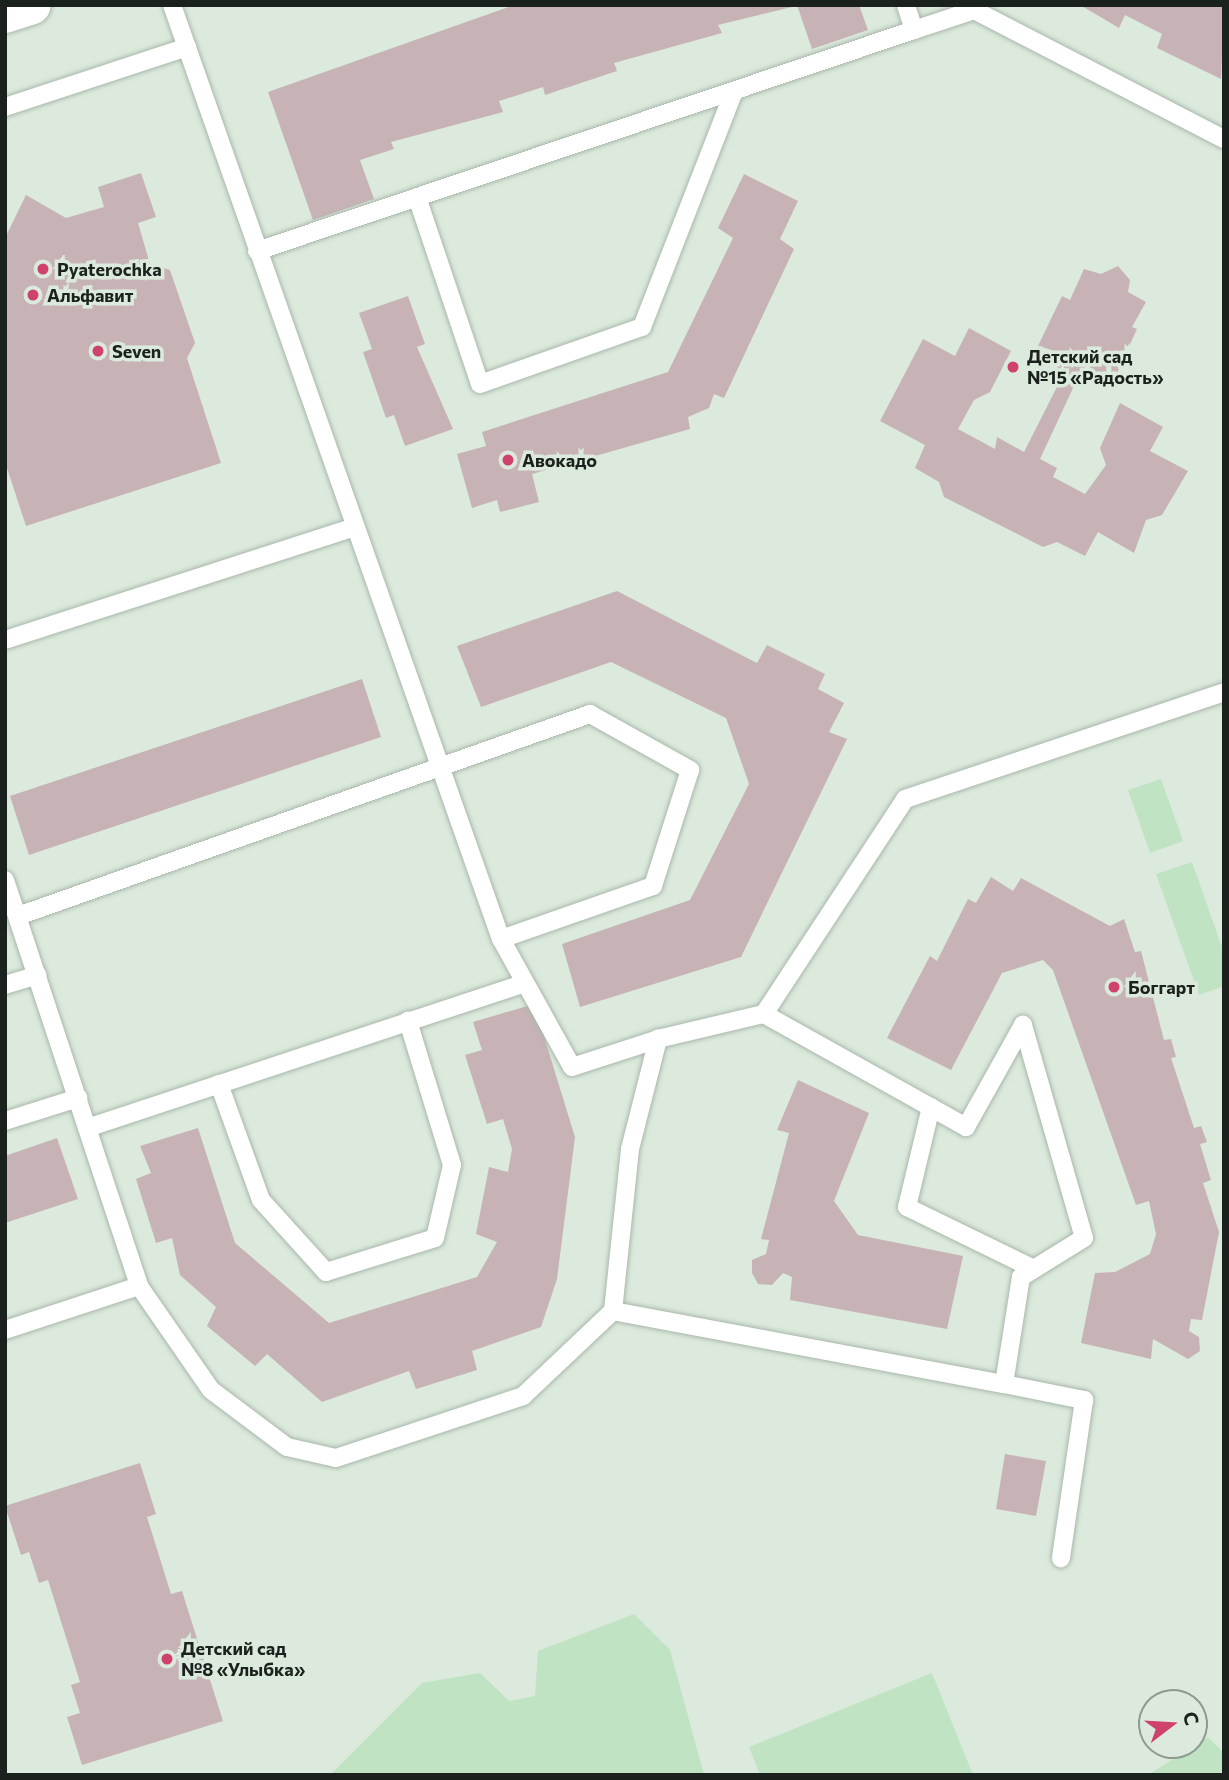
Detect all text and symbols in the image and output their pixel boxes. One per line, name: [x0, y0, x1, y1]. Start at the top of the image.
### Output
place label: Pyaterochka: [57, 258, 162, 280]
marker: Pyaterochka: [35, 261, 51, 277]
place label: Альфавит: [47, 284, 133, 306]
marker: Альфавит: [25, 287, 41, 303]
place label: Seven: [112, 340, 161, 362]
marker: Seven: [90, 343, 106, 359]
place label: Детский сад №15 «Радость»: [1027, 346, 1164, 388]
marker: Детский сад №15 «Радость»: [1005, 359, 1021, 375]
place label: Авокадо: [522, 449, 597, 471]
marker: Авокадо: [500, 452, 516, 468]
place label: Боггарт: [1128, 976, 1195, 998]
marker: Боггарт: [1106, 979, 1122, 995]
place label: Детский сад №8 «Улыбка»: [181, 1638, 305, 1680]
marker: Детский сад №8 «Улыбка»: [159, 1651, 175, 1667]
north arrow: [1138, 1689, 1208, 1759]
text: С: [1179, 1709, 1205, 1728]

